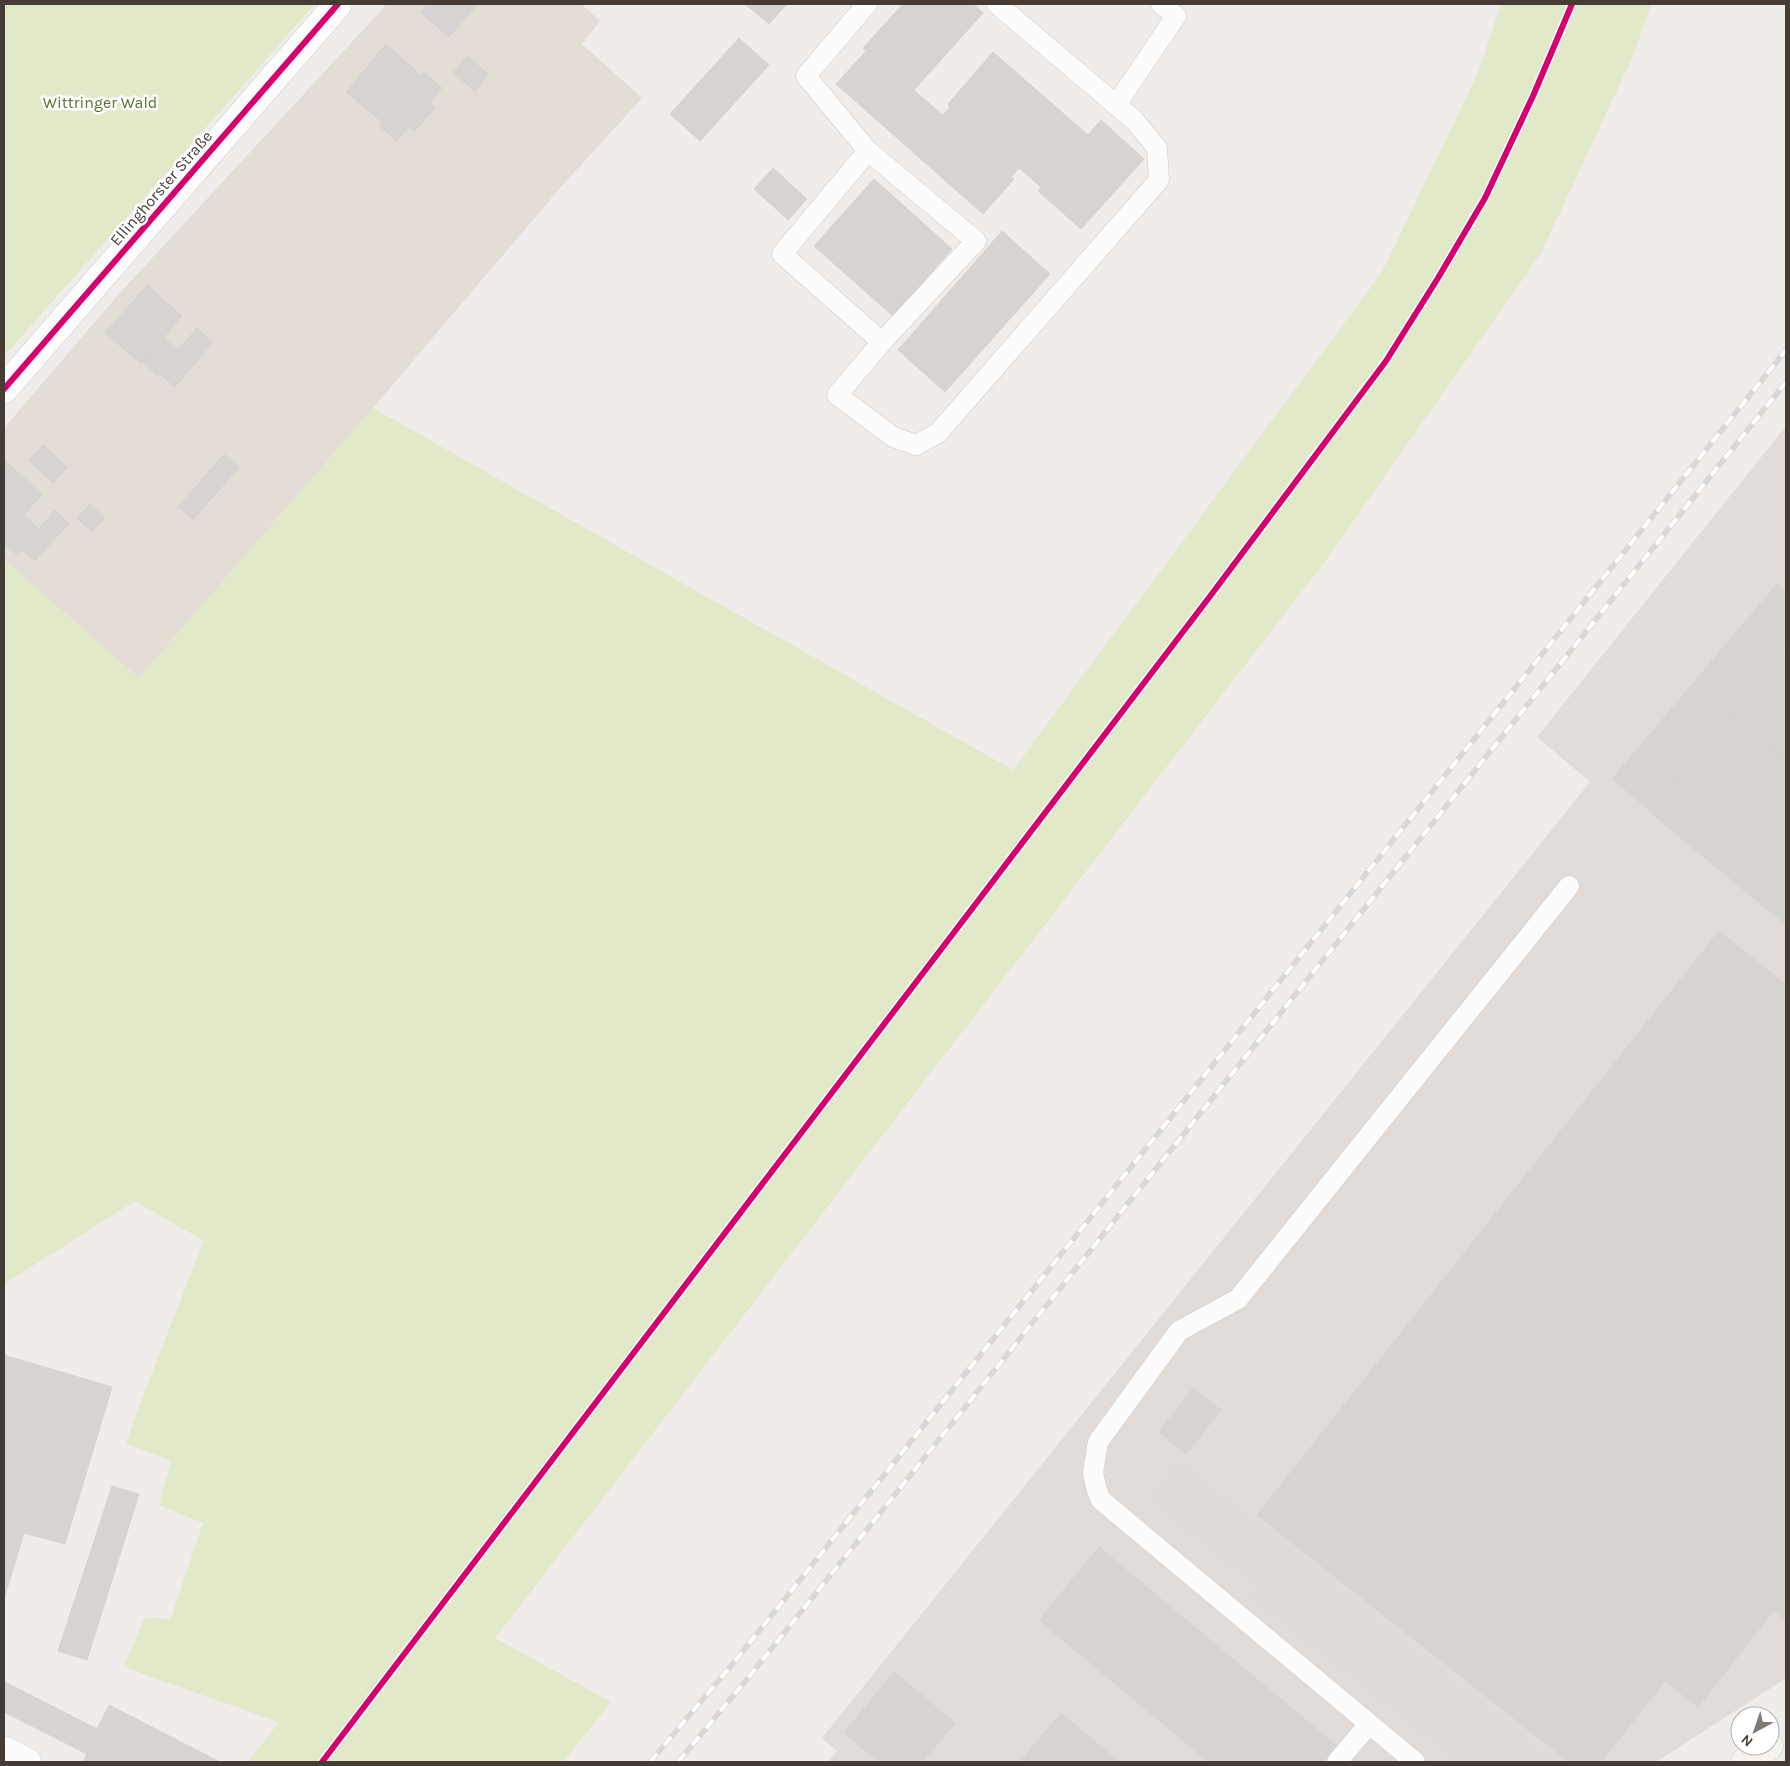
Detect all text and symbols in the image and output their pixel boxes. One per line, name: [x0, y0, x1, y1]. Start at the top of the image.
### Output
park label: Wittringer Wald: [43, 93, 157, 112]
street label: Ellinghorster Straße: [106, 127, 216, 249]
north arrow: [1730, 1706, 1780, 1756]
text: N: [1738, 1731, 1756, 1750]

